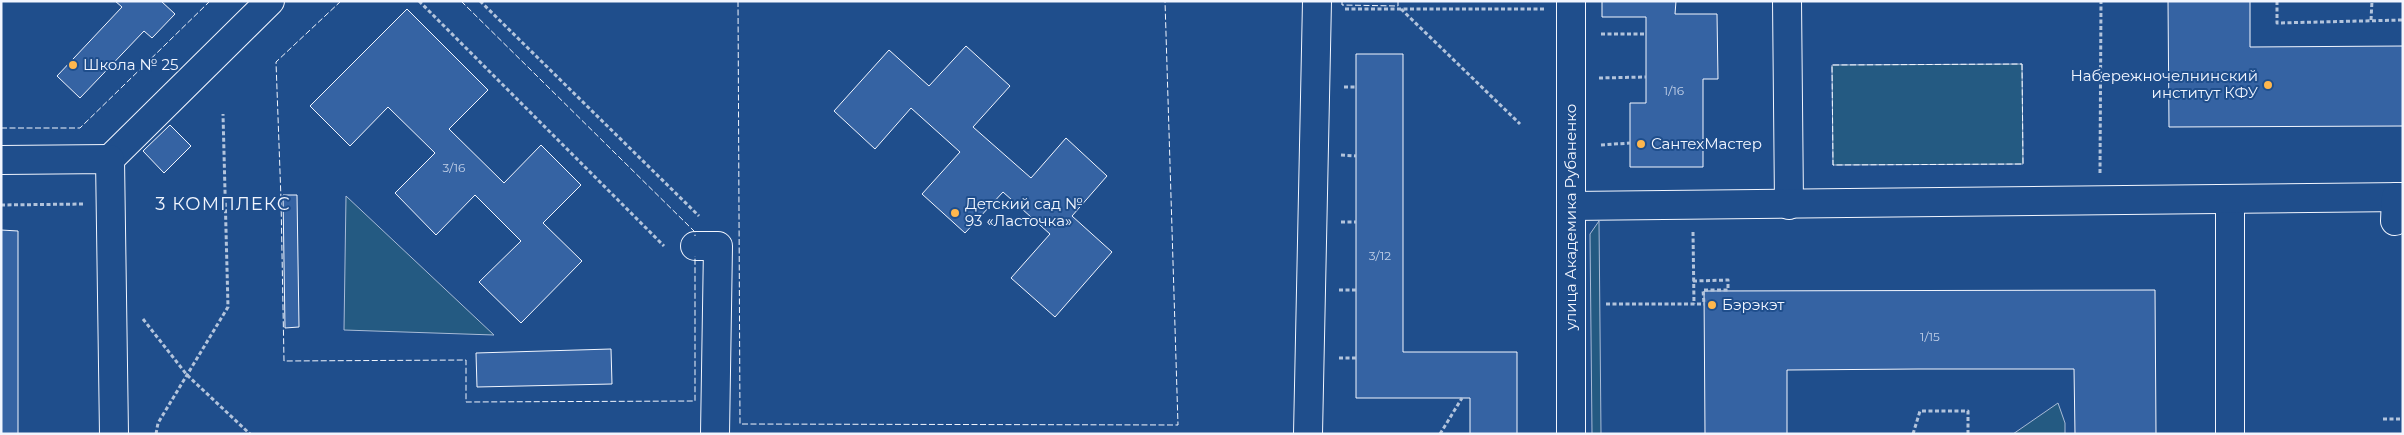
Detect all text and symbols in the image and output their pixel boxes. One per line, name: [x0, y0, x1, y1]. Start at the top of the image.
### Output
place label: Школа № 25: [83, 55, 178, 74]
marker: Школа № 25: [67, 59, 79, 71]
place label: Набережночелнинский институт КФУ: [2070, 66, 2259, 102]
marker: Набережночелнинский институт КФУ: [2262, 79, 2274, 91]
house number: 1/16: [1664, 83, 1684, 98]
street label: улица Академика Рубаненко: [1561, 104, 1580, 331]
place label: СантехМастер: [1651, 134, 1762, 153]
marker: СантехМастер: [1635, 138, 1647, 150]
house number: 3/16: [443, 160, 465, 175]
district label: 3 КОМПЛЕКС: [155, 193, 291, 215]
place label: Детский сад № 93 «Ласточка»: [965, 194, 1083, 230]
marker: Детский сад № 93 «Ласточка»: [949, 207, 961, 219]
house number: 3/12: [1369, 248, 1391, 263]
place label: Бэрэкэт: [1722, 295, 1785, 314]
marker: Бэрэкэт: [1706, 299, 1718, 311]
house number: 1/15: [1920, 329, 1940, 344]

